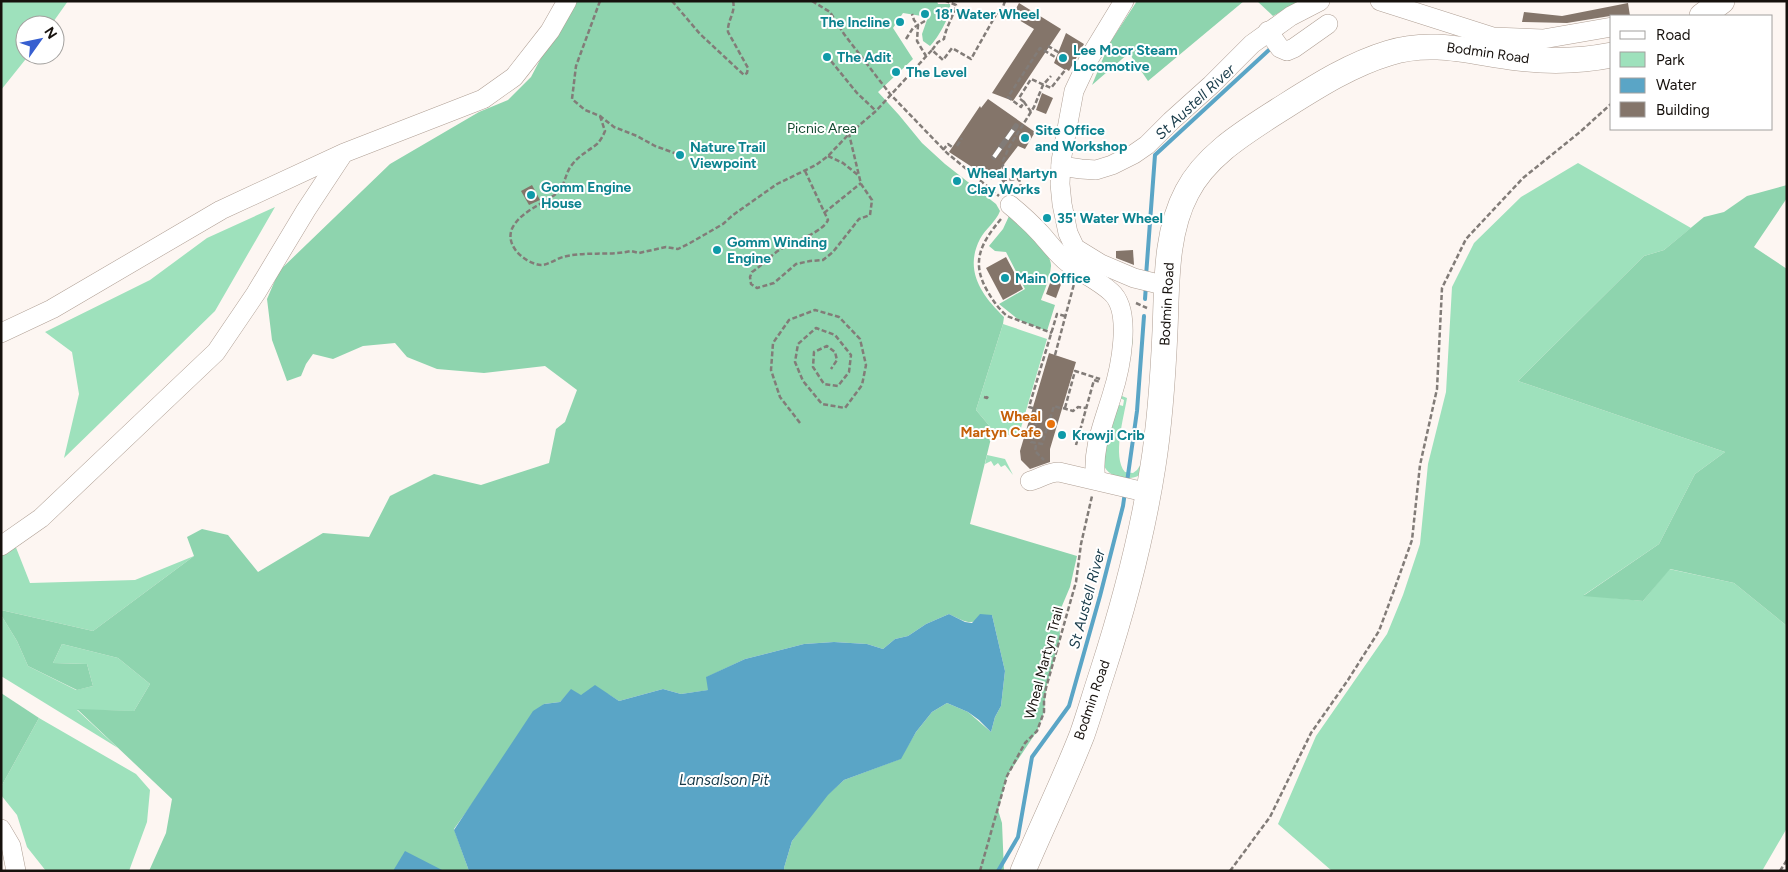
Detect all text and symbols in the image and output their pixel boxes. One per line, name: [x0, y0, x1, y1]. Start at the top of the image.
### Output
place label: 18' Water Wheel: [935, 6, 1040, 23]
marker: 18' Water Wheel: [919, 8, 931, 20]
place label: The Incline: [820, 14, 890, 31]
north arrow: [15, 15, 65, 65]
legend: [1610, 15, 1773, 130]
marker: The Incline: [894, 16, 906, 28]
text: N: [40, 24, 61, 42]
text: Road: [1656, 26, 1691, 44]
street label: Bodmin Road: [1445, 39, 1531, 67]
place label: Lee Moor Steam Locomotive: [1073, 42, 1178, 75]
place label: The Adit: [837, 49, 892, 66]
marker: The Adit: [821, 51, 833, 63]
text: Park: [1656, 51, 1685, 69]
marker: Lee Moor Steam Locomotive: [1057, 52, 1069, 64]
water label: St Austell River: [1151, 60, 1239, 144]
place label: The Level: [906, 64, 967, 81]
marker: The Level: [890, 66, 902, 78]
text: Water: [1656, 76, 1696, 94]
text: Building: [1656, 101, 1710, 119]
park label: Picnic Area: [787, 120, 857, 137]
place label: Site Office and Workshop: [1035, 122, 1127, 155]
marker: Site Office and Workshop: [1019, 132, 1031, 144]
place label: Nature Trail Viewpoint: [690, 139, 766, 172]
marker: Nature Trail Viewpoint: [674, 149, 686, 161]
place label: Wheal Martyn Clay Works: [967, 165, 1057, 198]
marker: Wheal Martyn Clay Works: [951, 175, 963, 187]
place label: Gomm Engine House: [541, 179, 632, 212]
marker: Gomm Engine House: [525, 189, 537, 201]
place label: 35' Water Wheel: [1057, 210, 1163, 227]
marker: 35' Water Wheel: [1041, 212, 1053, 224]
place label: Gomm Winding Engine: [727, 234, 827, 267]
marker: Gomm Winding Engine: [711, 244, 723, 256]
street label: Bodmin Road: [1156, 262, 1178, 346]
place label: Main Office: [1015, 270, 1091, 287]
marker: Main Office: [999, 272, 1011, 284]
place label: Wheal Martyn Cafe: [961, 408, 1041, 441]
marker: Wheal Martyn Cafe: [1045, 418, 1057, 430]
place label: Krowji Crib: [1072, 427, 1145, 444]
marker: Krowji Crib: [1056, 429, 1068, 441]
water label: St Austell River: [1065, 546, 1109, 651]
street label: Wheal Martyn Trail: [1021, 605, 1067, 721]
street label: Bodmin Road: [1070, 658, 1114, 742]
water label: Lansalson Pit: [679, 771, 769, 789]

